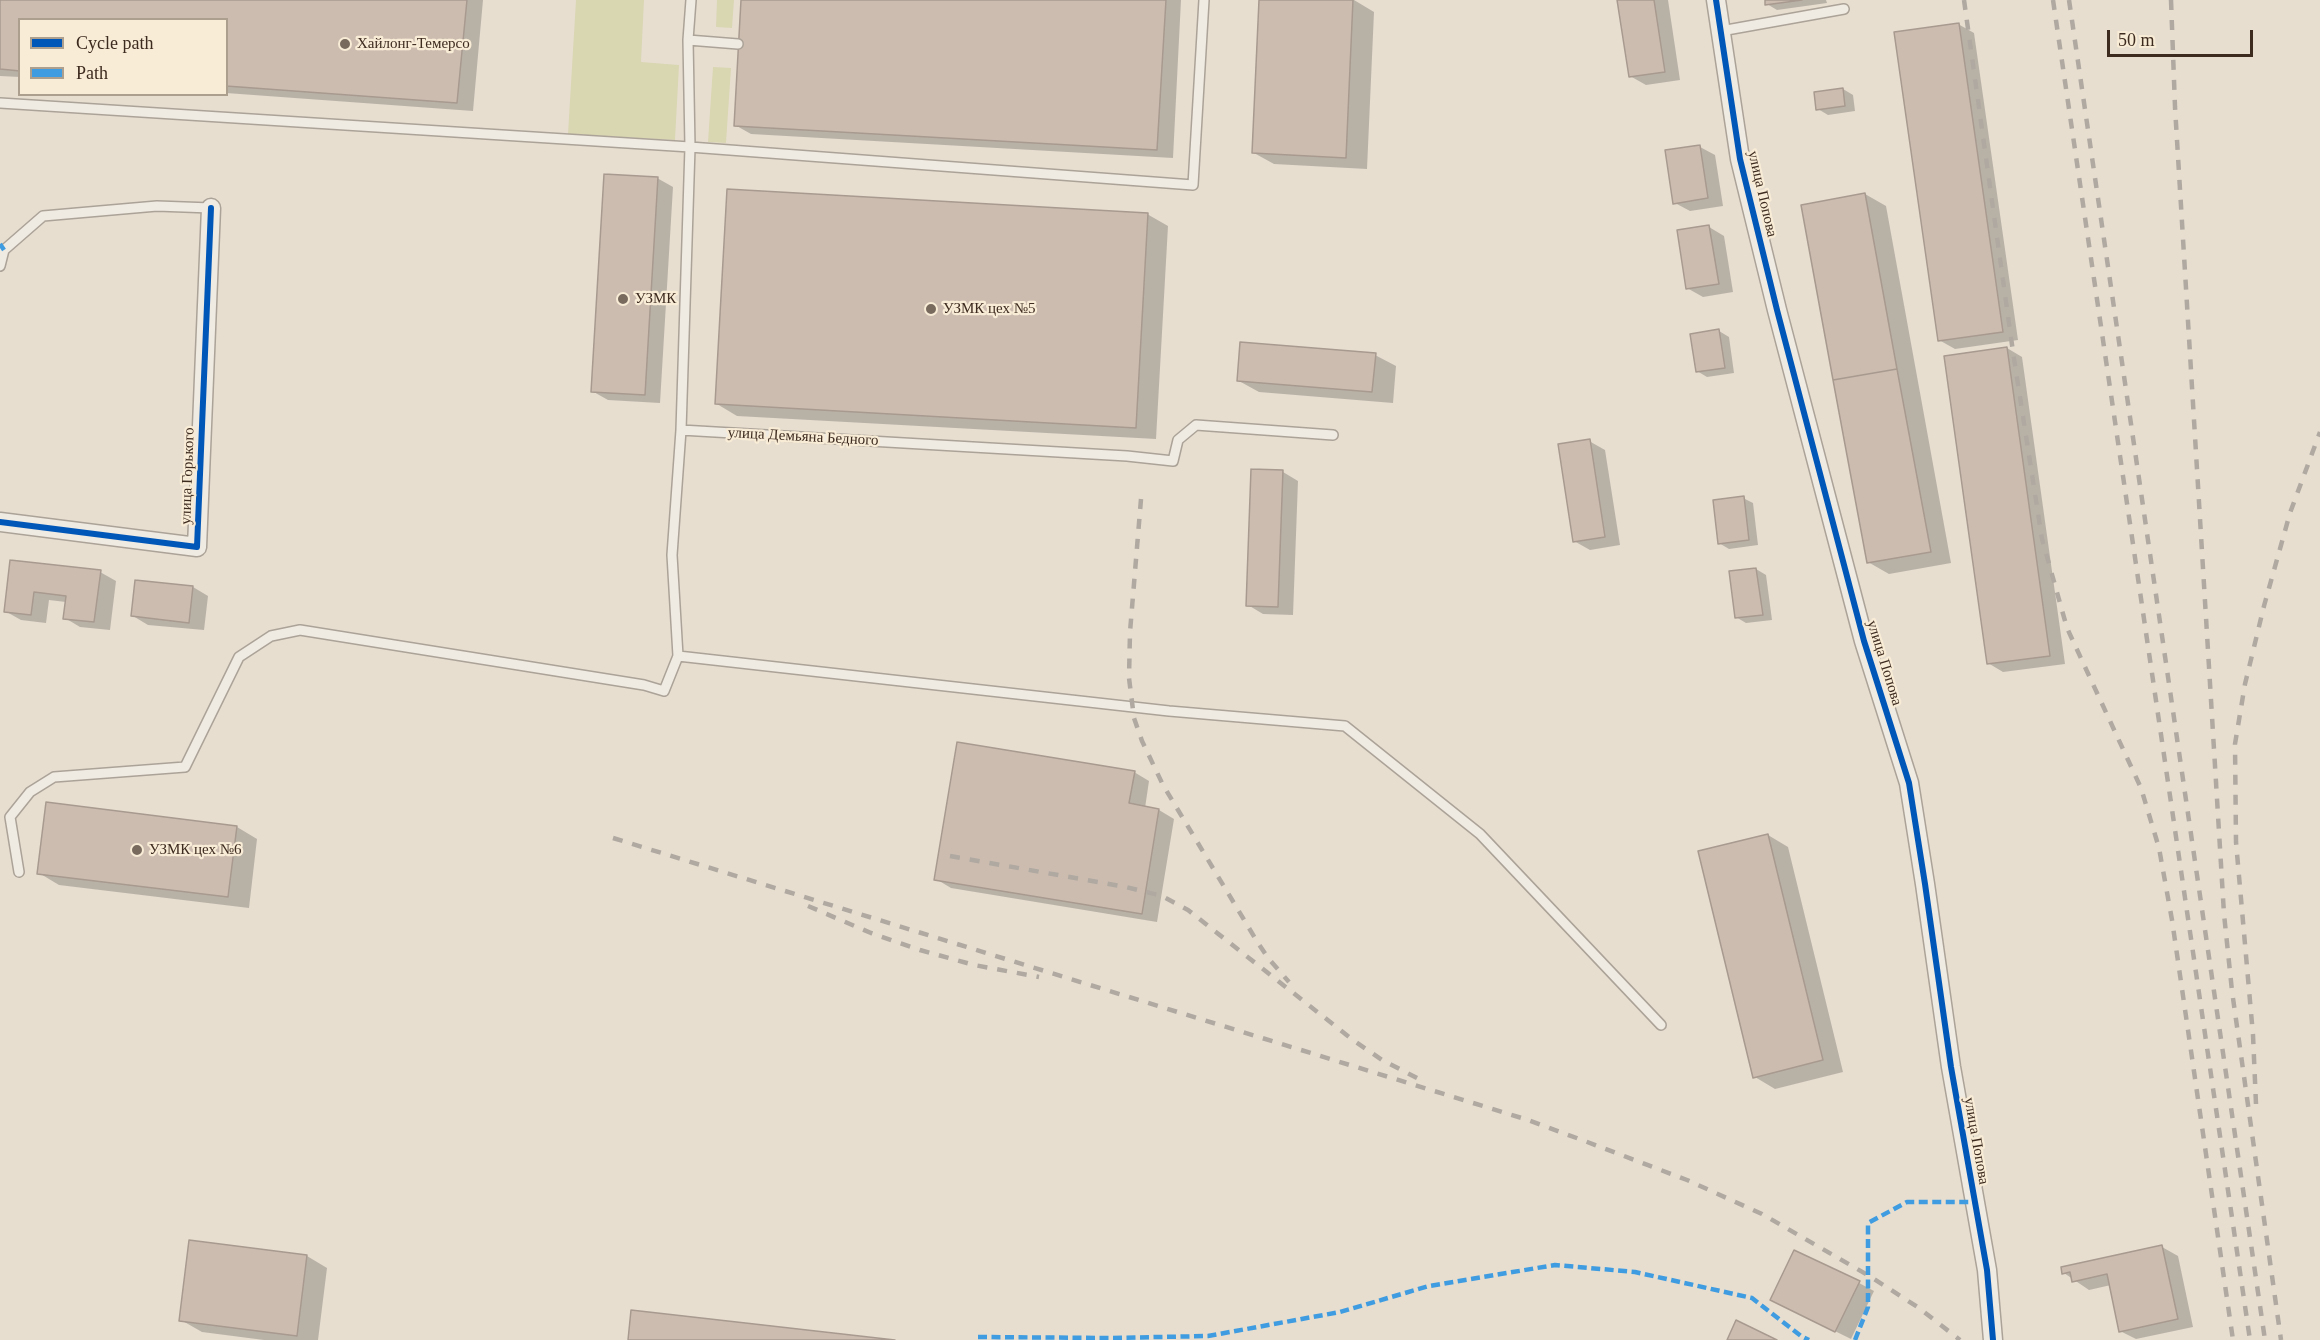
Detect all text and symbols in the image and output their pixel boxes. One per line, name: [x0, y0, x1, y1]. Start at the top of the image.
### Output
legend: [18, 18, 228, 96]
scale bar: [2110, 18, 2256, 56]
text: 50 m: [2118, 30, 2155, 50]
text: Cycle path: [76, 33, 153, 53]
place label: Хайлонг-Темерсо: [357, 35, 470, 53]
marker: Хайлонг-Темерсо: [338, 37, 352, 51]
text: Path: [76, 63, 108, 83]
street label: улица Попова: [1743, 149, 1781, 239]
place label: УЗМК: [635, 290, 676, 308]
marker: УЗМК: [616, 292, 630, 306]
place label: УЗМК цех №5: [943, 300, 1036, 318]
marker: УЗМК цех №5: [924, 302, 938, 316]
street label: улица Демьяна Бедного: [727, 424, 879, 450]
street label: улица Горького: [177, 427, 199, 525]
street label: улица Попова: [1863, 618, 1905, 708]
place label: УЗМК цех №6: [149, 841, 242, 859]
marker: УЗМК цех №6: [130, 843, 144, 857]
street label: улица Попова: [1959, 1096, 1993, 1186]

